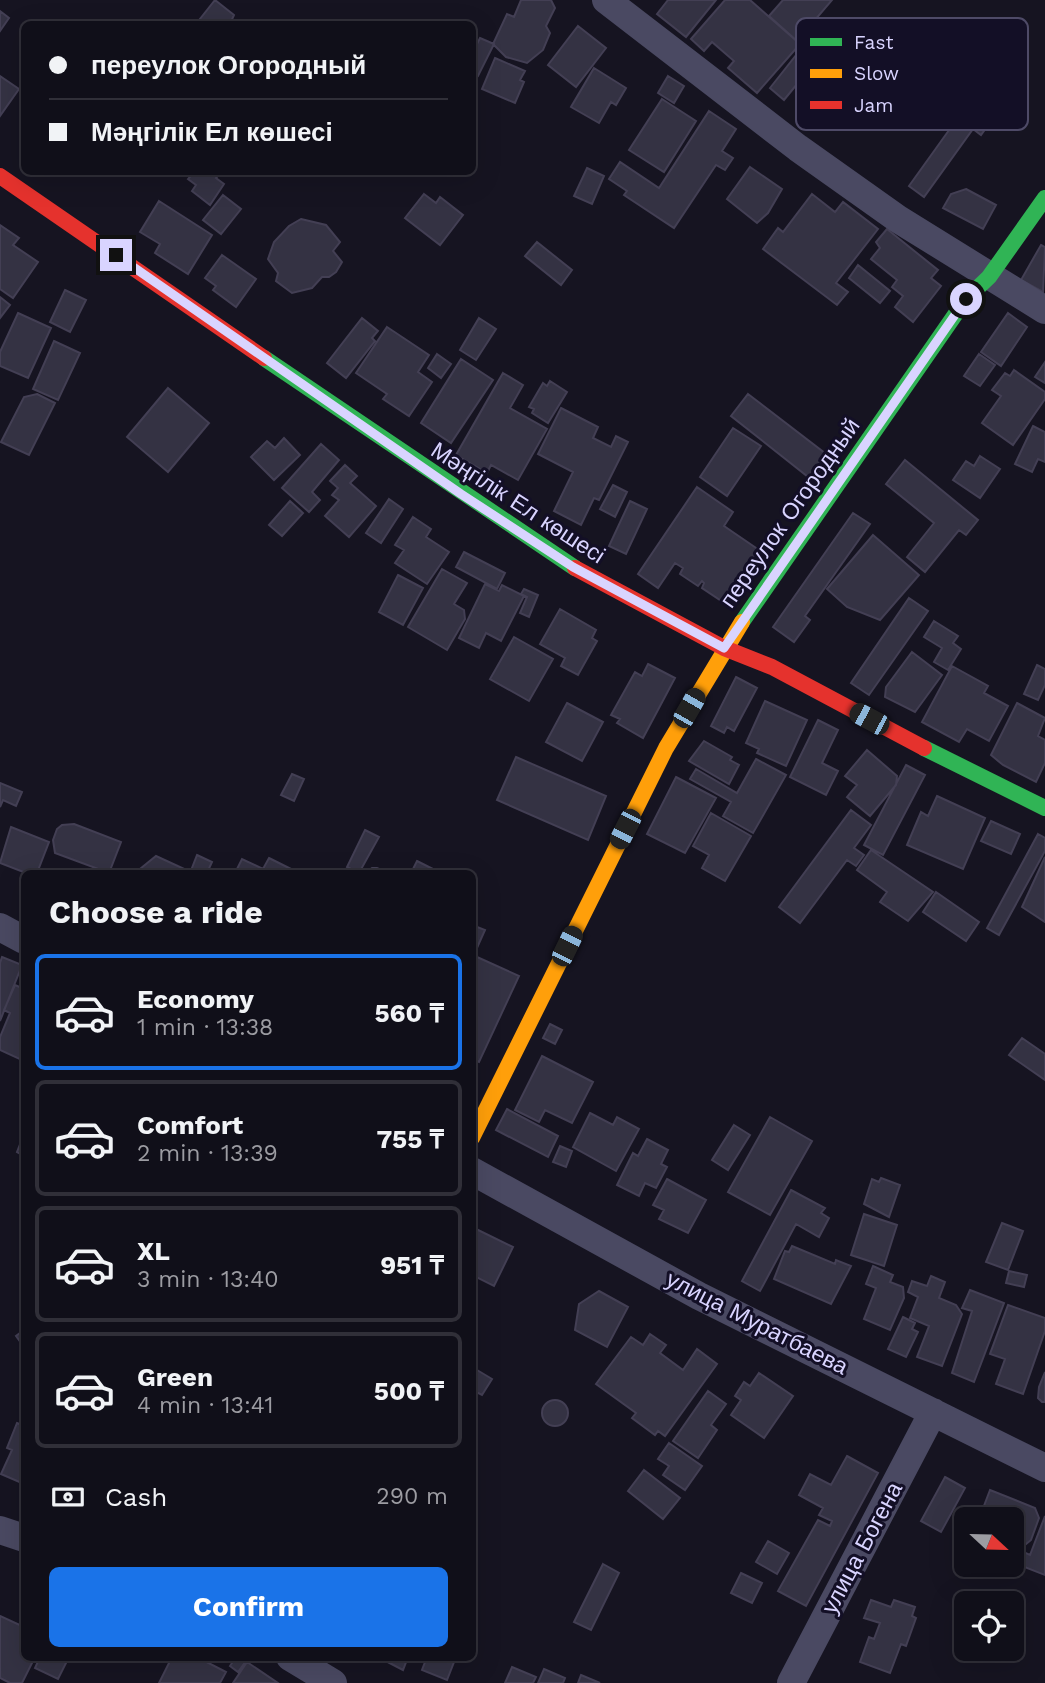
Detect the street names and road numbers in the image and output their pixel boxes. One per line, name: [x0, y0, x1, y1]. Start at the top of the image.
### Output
street label: переулок Огородный: [714, 413, 866, 613]
street label: Мәңгілік Ел көшесі: [426, 437, 610, 569]
street label: улица Муратбаева: [662, 1265, 853, 1381]
street label: улица Богена: [816, 1477, 908, 1618]

